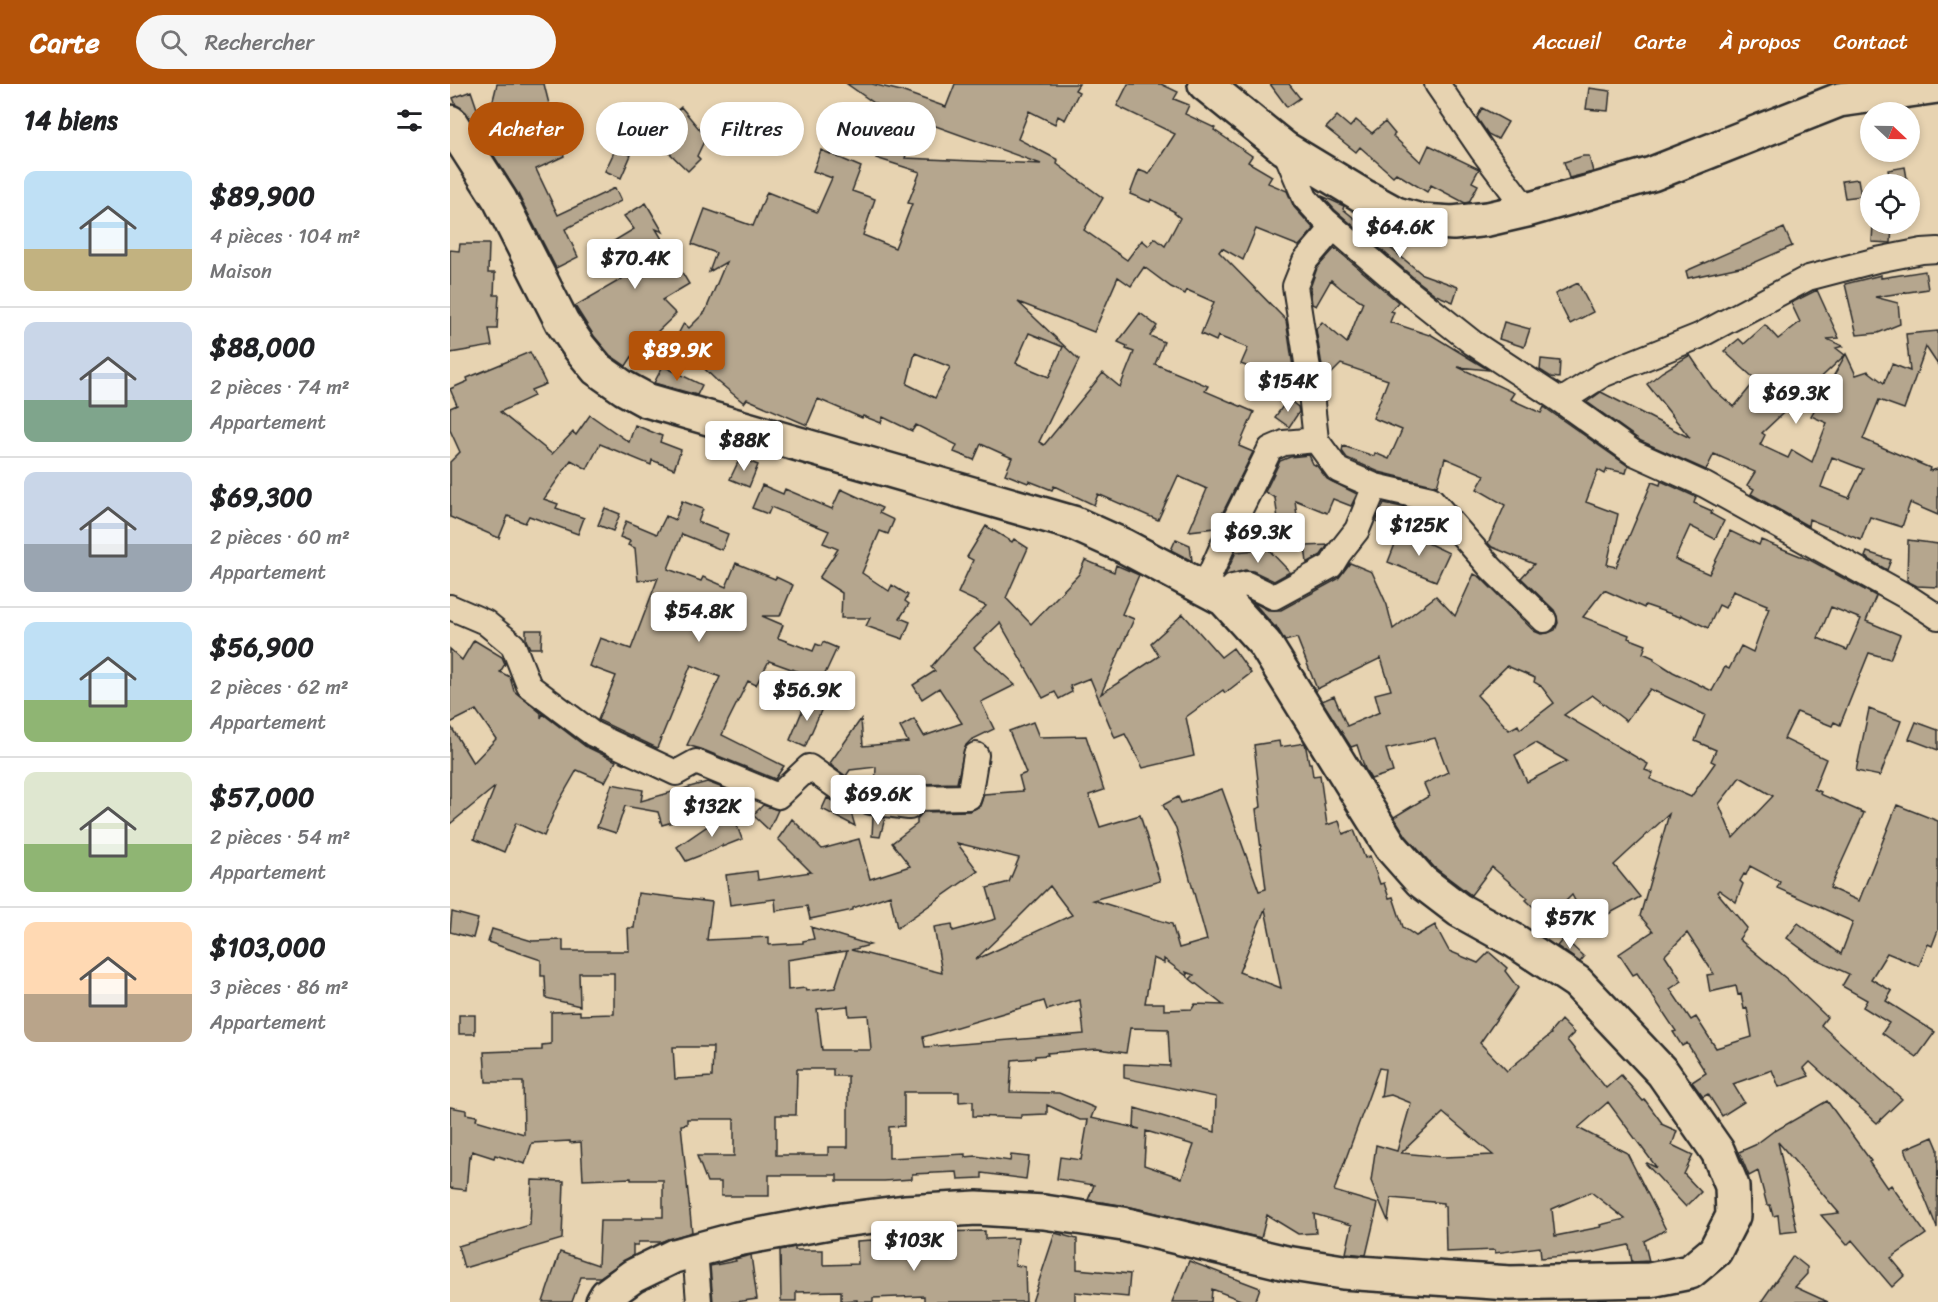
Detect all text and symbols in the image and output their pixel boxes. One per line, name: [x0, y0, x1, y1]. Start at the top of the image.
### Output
search box: [136, 15, 556, 69]
text: Carte: [30, 18, 100, 67]
text: Rechercher: [205, 23, 314, 62]
text: Accueil: [1533, 23, 1601, 61]
text: Carte: [1634, 23, 1687, 61]
text: À propos: [1720, 23, 1801, 61]
text: Contact: [1834, 23, 1908, 61]
icon: search: [157, 26, 190, 59]
text: 14 biens: [24, 97, 118, 143]
chip: Acheter: [468, 102, 584, 156]
chip: Louer: [596, 102, 688, 156]
chip: Filtres: [700, 102, 804, 156]
chip: Nouveau: [816, 102, 936, 156]
north arrow: [1860, 102, 1920, 162]
map controls: [1860, 102, 1920, 234]
icon: filters: [393, 104, 426, 137]
text: $89,900: [210, 173, 315, 219]
button: locate: [1860, 174, 1920, 234]
icon: home: [72, 195, 144, 267]
pin: $64.6K: [1351, 208, 1449, 259]
text: $64.6K: [1367, 210, 1433, 245]
text: 4 pièces · 104 m²: [210, 219, 360, 254]
pin: $70.4K: [586, 239, 684, 290]
text: $70.4K: [601, 241, 669, 276]
text: Maison: [210, 254, 272, 289]
text: $88,000: [210, 324, 315, 370]
pin: $89.9K: [628, 331, 726, 382]
text: $89.9K: [643, 333, 711, 368]
icon: home: [72, 346, 144, 418]
pin: $154K: [1246, 362, 1330, 413]
text: $154K: [1259, 364, 1317, 399]
text: 2 pièces · 74 m²: [210, 370, 350, 405]
pin: $69.3K: [1747, 374, 1845, 425]
text: $69.3K: [1763, 376, 1829, 411]
text: Appartement: [210, 405, 326, 440]
pin: $88K: [708, 421, 780, 472]
text: $88K: [719, 423, 769, 458]
text: $69,300: [210, 474, 312, 520]
icon: home: [72, 496, 144, 568]
pin: $125K: [1377, 506, 1461, 557]
text: $125K: [1390, 508, 1448, 543]
pin: $69.3K: [1209, 513, 1307, 564]
text: $69.3K: [1225, 515, 1291, 550]
text: 2 pièces · 60 m²: [210, 520, 350, 555]
text: Appartement: [210, 555, 326, 590]
pin: $54.8K: [650, 592, 748, 643]
text: $54.8K: [665, 594, 733, 629]
text: $56,900: [210, 624, 314, 670]
icon: home: [72, 646, 144, 718]
text: 2 pièces · 62 m²: [210, 670, 349, 705]
pin: $56.9K: [758, 671, 856, 722]
text: $56.9K: [773, 673, 841, 708]
text: Appartement: [210, 705, 326, 740]
text: $57,000: [210, 774, 315, 820]
pin: $69.6K: [829, 775, 927, 826]
text: $69.6K: [845, 777, 911, 812]
pin: $132K: [670, 787, 754, 838]
text: $132K: [684, 789, 740, 824]
icon: home: [72, 796, 144, 868]
text: 2 pièces · 54 m²: [210, 820, 350, 855]
text: Appartement: [210, 855, 326, 890]
pin: $57K: [1534, 899, 1606, 950]
text: $57K: [1545, 901, 1595, 936]
text: $103,000: [210, 924, 326, 970]
icon: home: [72, 946, 144, 1018]
text: 3 pièces · 86 m²: [210, 970, 349, 1005]
text: Appartement: [210, 1005, 326, 1040]
pin: $103K: [872, 1221, 956, 1272]
text: $103K: [885, 1223, 943, 1258]

